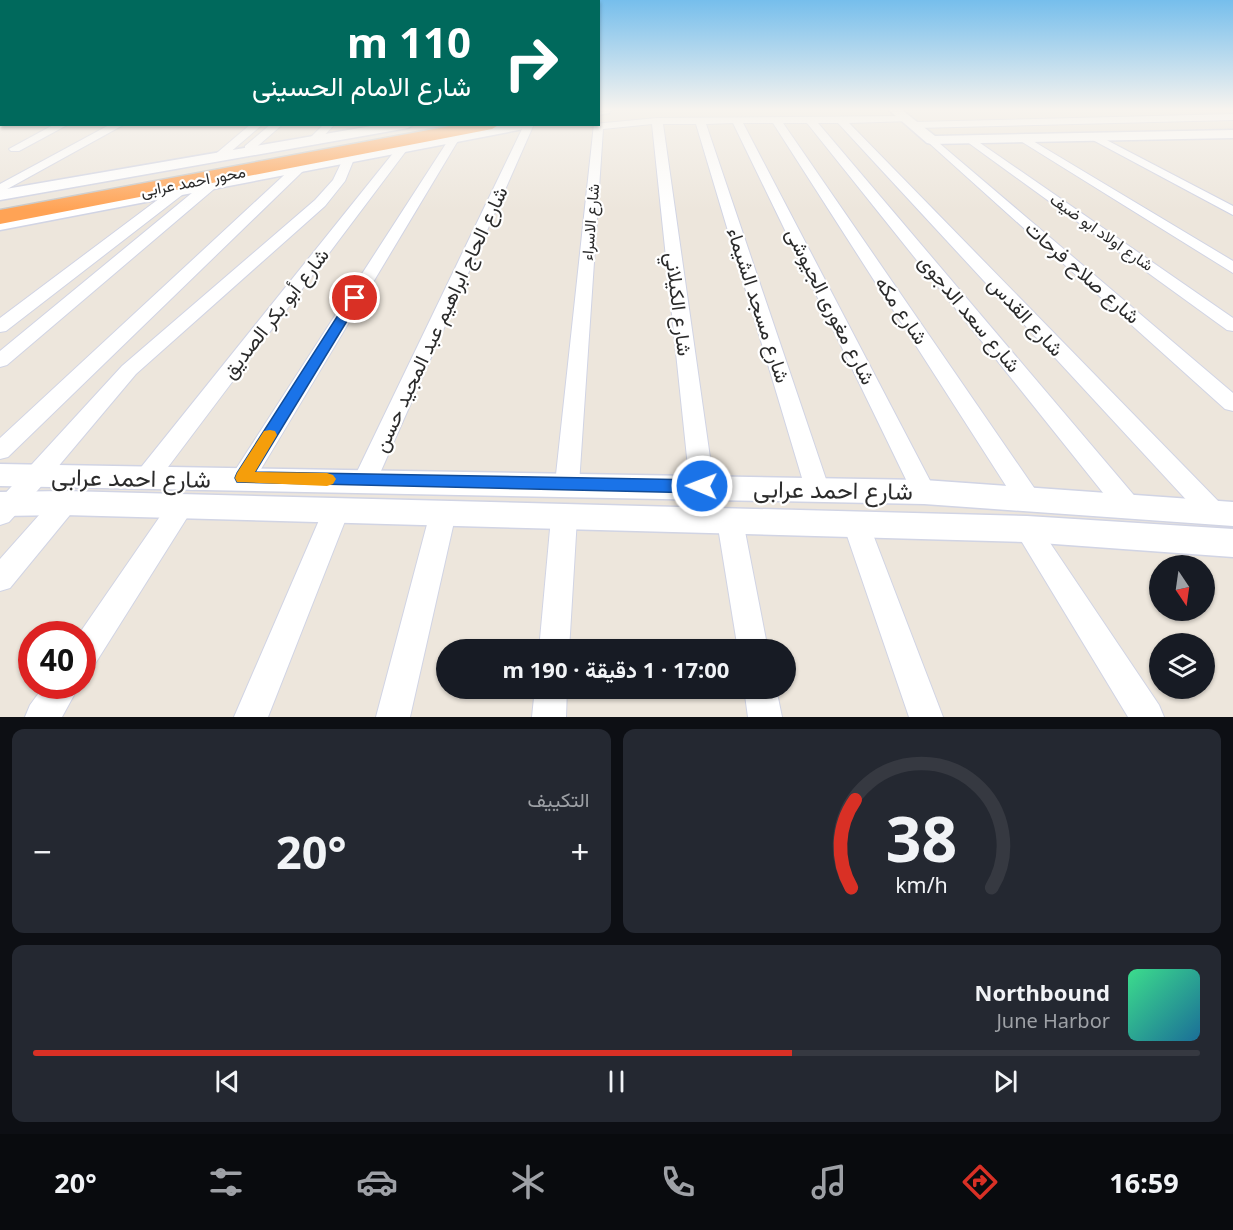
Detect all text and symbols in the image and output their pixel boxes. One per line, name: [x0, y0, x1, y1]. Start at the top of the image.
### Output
text: 110 m: [347, 13, 471, 70]
icon: right: [492, 24, 570, 102]
text: شارع الامام الحسينى: [252, 67, 471, 104]
street label: محور احمد عرابى: [139, 160, 247, 202]
street label: شارع الحاج ابراهيم عبد المجيد حسن: [366, 182, 514, 457]
street label: شارع الاسراء: [576, 183, 605, 261]
street label: شارع اولاد ابو ضيف: [1045, 188, 1158, 277]
street label: شارع صلاح فرحات: [1019, 215, 1146, 330]
street label: شارع مغورى الجيوشى: [779, 223, 882, 389]
street label: شارع مسجد الشيماء: [720, 224, 797, 386]
street label: شارع أبو بكر الصديق: [215, 242, 335, 385]
street label: شارع سعد الدجوى: [912, 248, 1027, 378]
street label: شارع الكيلاني: [655, 251, 699, 358]
street label: شارع القدس: [981, 270, 1070, 362]
street label: شارع مكه: [869, 271, 935, 350]
pin: [329, 272, 380, 323]
icon: arrive: [338, 281, 371, 314]
position arrow: [670, 454, 734, 518]
street label: شارع احمد عرابى: [51, 459, 211, 496]
street label: شارع احمد عرابى: [753, 471, 913, 508]
north arrow: [1149, 555, 1215, 621]
map controls: [1149, 555, 1215, 699]
speed limit sign: 40: [18, 621, 96, 699]
button: layers: [1149, 633, 1215, 699]
text: 17:00 · 1 دقيقة · 190 m: [503, 654, 729, 684]
text: التكييف: [527, 786, 590, 813]
text: 38: [886, 795, 957, 880]
text: 20°: [276, 821, 347, 882]
text: −: [33, 829, 52, 874]
text: +: [571, 829, 590, 874]
text: km/h: [895, 870, 948, 899]
text: Northbound: [975, 977, 1110, 1007]
text: June Harbor: [996, 1007, 1110, 1034]
icon: previous: [211, 1065, 244, 1098]
icon: pause: [600, 1065, 633, 1098]
icon: next: [989, 1065, 1022, 1098]
icon: filters: [205, 1161, 247, 1203]
icon: car: [356, 1161, 398, 1203]
icon: climate: [507, 1161, 549, 1203]
icon: phone: [657, 1161, 699, 1203]
icon: music: [808, 1161, 850, 1203]
icon: directions: [959, 1161, 1001, 1203]
text: 20°: [54, 1164, 97, 1201]
text: 16:59: [1109, 1164, 1179, 1201]

